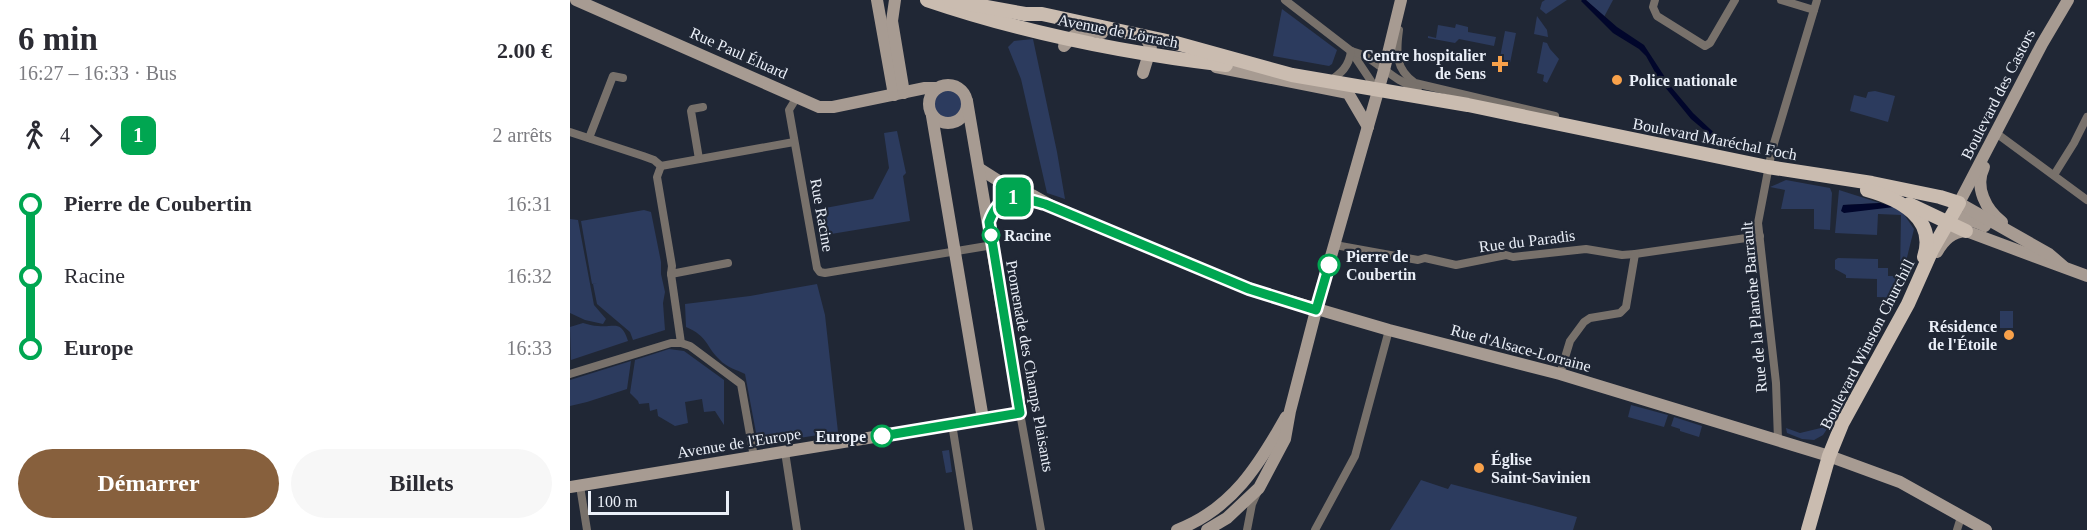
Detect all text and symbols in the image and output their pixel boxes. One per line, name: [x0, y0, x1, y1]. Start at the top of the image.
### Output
street label: Avenue de Lörrach: [1056, 11, 1180, 51]
text: 6 min: [18, 21, 98, 57]
street label: Rue Paul Éluard: [688, 23, 791, 82]
street label: Boulevard des Castors: [1958, 26, 2038, 162]
text: 2.00 €: [497, 38, 552, 63]
place label: Centre hospitalier de Sens: [1362, 47, 1486, 82]
marker: Centre hospitalier de Sens: [1491, 55, 1509, 73]
text: 16:27 – 16:33 · Bus: [18, 62, 177, 84]
place label: Police nationale: [1629, 72, 1737, 89]
marker: Police nationale: [1610, 73, 1624, 87]
street label: Boulevard Maréchal Foch: [1631, 115, 1799, 163]
icon: walk: [18, 119, 51, 152]
icon: forward: [79, 119, 112, 152]
text: 1: [133, 123, 144, 147]
text: 4: [60, 124, 70, 146]
text: 2 arrêts: [493, 124, 552, 146]
street label: Rue Racine: [807, 177, 837, 253]
line badge: 1: [994, 178, 1032, 216]
text: 1: [1008, 185, 1018, 209]
text: Pierre de Coubertin: [64, 191, 252, 216]
text: 16:31: [506, 193, 552, 215]
street label: Rue de la Planche Barrault: [1738, 220, 1770, 393]
marker: Racine: [982, 226, 1000, 244]
place label: Racine: [1004, 227, 1051, 244]
street label: Rue du Paradis: [1478, 227, 1576, 255]
place label: Pierre de Coubertin: [1346, 248, 1416, 283]
marker: Pierre de Coubertin: [1318, 254, 1340, 276]
street label: Boulevard Winston Churchill: [1817, 256, 1918, 432]
street label: Promenade des Champs Plaisants: [1002, 259, 1057, 473]
text: Racine: [64, 263, 125, 288]
text: 16:32: [506, 265, 552, 287]
place label: Résidence de l'Étoile: [1928, 318, 1997, 353]
street label: Rue d'Alsace-Lorraine: [1449, 321, 1593, 375]
marker: Résidence de l'Étoile: [2002, 328, 2016, 342]
text: Europe: [64, 335, 133, 360]
text: 16:33: [506, 337, 552, 359]
street label: Avenue de l'Europe: [676, 425, 802, 462]
marker: Europe: [871, 425, 893, 447]
place label: Europe: [816, 428, 866, 446]
button: Démarrer: [18, 449, 279, 518]
button: Billets: [291, 449, 552, 518]
place label: Église Saint-Savinien: [1491, 450, 1591, 486]
marker: Église Saint-Savinien: [1472, 461, 1486, 475]
scale bar: [588, 488, 729, 516]
text: 100 m: [597, 493, 637, 510]

